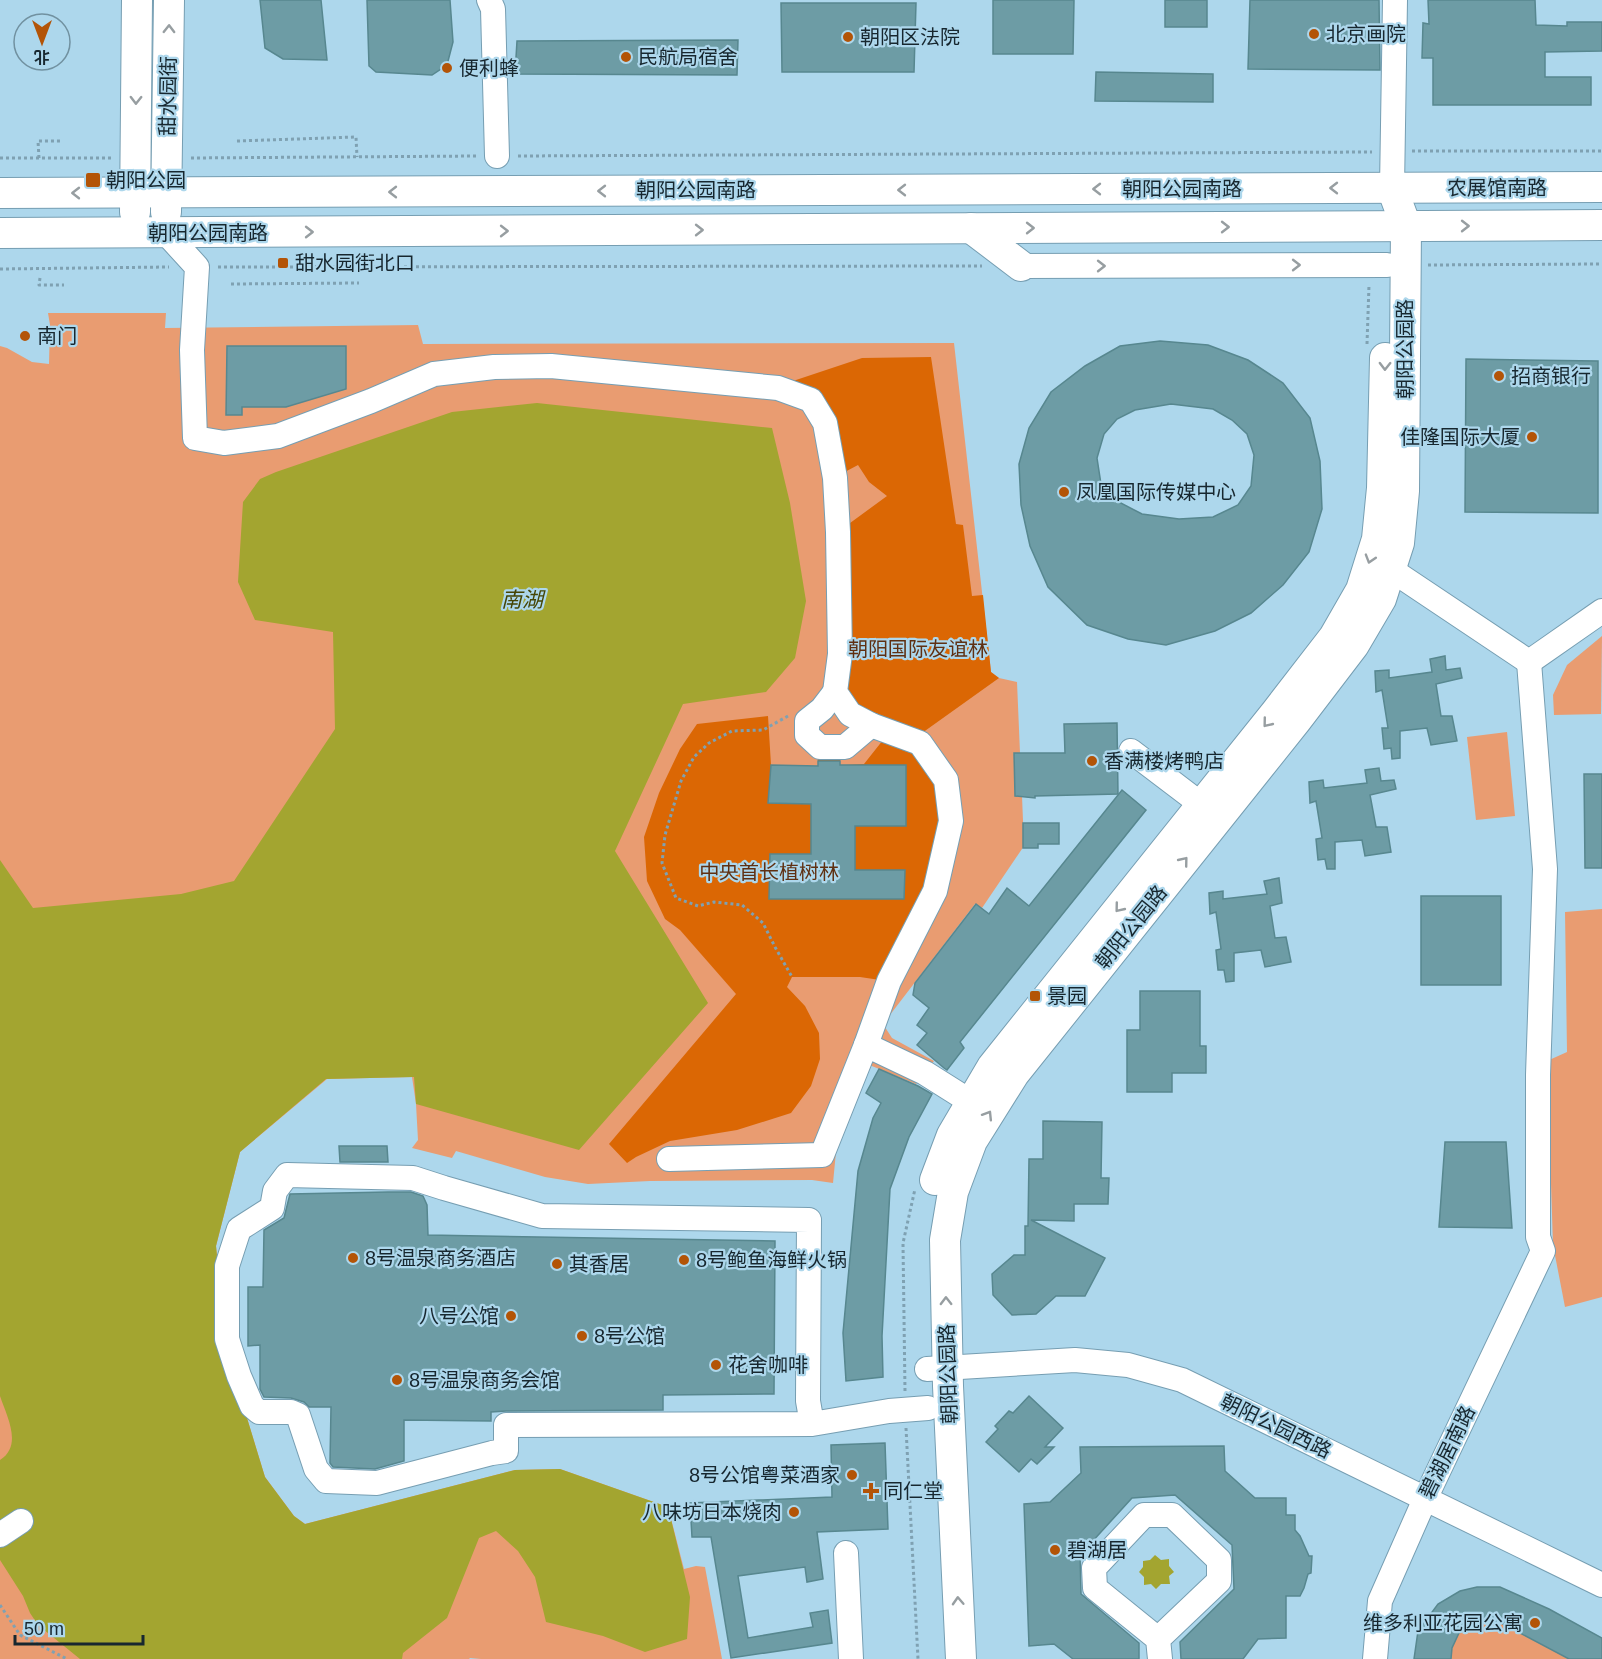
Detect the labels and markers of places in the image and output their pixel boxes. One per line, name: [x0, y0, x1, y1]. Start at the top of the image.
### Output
place label: 北京画院: [1326, 23, 1406, 45]
place label: 朝阳区法院: [860, 26, 960, 48]
marker: 北京画院: [1307, 27, 1321, 41]
marker: 朝阳区法院: [841, 30, 855, 44]
place label: 民航局宿舍: [638, 46, 738, 68]
marker: 民航局宿舍: [619, 50, 633, 64]
place label: 便利蜂: [459, 57, 519, 79]
marker: 便利蜂: [440, 61, 454, 75]
place label: 朝阳公园: [106, 169, 186, 191]
marker: 朝阳公园: [84, 171, 102, 189]
place label: 甜水园街北口: [295, 252, 415, 274]
marker: 甜水园街北口: [276, 256, 290, 270]
place label: 南门: [37, 325, 77, 347]
marker: 南门: [18, 329, 32, 343]
place label: 招商银行: [1511, 365, 1591, 387]
marker: 招商银行: [1492, 369, 1506, 383]
place label: 佳隆国际大厦: [1400, 426, 1520, 448]
marker: 佳隆国际大厦: [1525, 430, 1539, 444]
place label: 凤凰国际传媒中心: [1076, 481, 1236, 503]
marker: 凤凰国际传媒中心: [1057, 485, 1071, 499]
place label: 香满楼烤鸭店: [1104, 750, 1224, 772]
marker: 香满楼烤鸭店: [1085, 754, 1099, 768]
place label: 景园: [1047, 985, 1087, 1007]
marker: 景园: [1028, 989, 1042, 1003]
place label: 8号温泉商务酒店: [365, 1247, 516, 1269]
place label: 8号鲍鱼海鲜火锅: [696, 1249, 847, 1271]
marker: 8号温泉商务酒店: [346, 1251, 360, 1265]
place label: 其香居: [569, 1253, 629, 1275]
marker: 8号鲍鱼海鲜火锅: [677, 1253, 691, 1267]
marker: 其香居: [550, 1257, 564, 1271]
place label: 八号公馆: [419, 1305, 499, 1327]
marker: 八号公馆: [504, 1309, 518, 1323]
place label: 8号公馆: [594, 1325, 665, 1347]
marker: 8号公馆: [575, 1329, 589, 1343]
place label: 花舍咖啡: [728, 1354, 808, 1376]
marker: 花舍咖啡: [709, 1358, 723, 1372]
place label: 8号温泉商务会馆: [409, 1369, 560, 1391]
marker: 8号温泉商务会馆: [390, 1373, 404, 1387]
place label: 8号公馆粤菜酒家: [689, 1464, 840, 1486]
marker: 8号公馆粤菜酒家: [845, 1468, 859, 1482]
place label: 同仁堂: [883, 1480, 943, 1502]
marker: 同仁堂: [864, 1484, 878, 1498]
place label: 八味坊日本烧肉: [642, 1501, 782, 1523]
marker: 八味坊日本烧肉: [787, 1505, 801, 1519]
place label: 碧湖居: [1067, 1539, 1127, 1561]
marker: 碧湖居: [1048, 1543, 1062, 1557]
place label: 维多利亚花园公寓: [1363, 1612, 1523, 1634]
marker: 维多利亚花园公寓: [1528, 1616, 1542, 1630]

